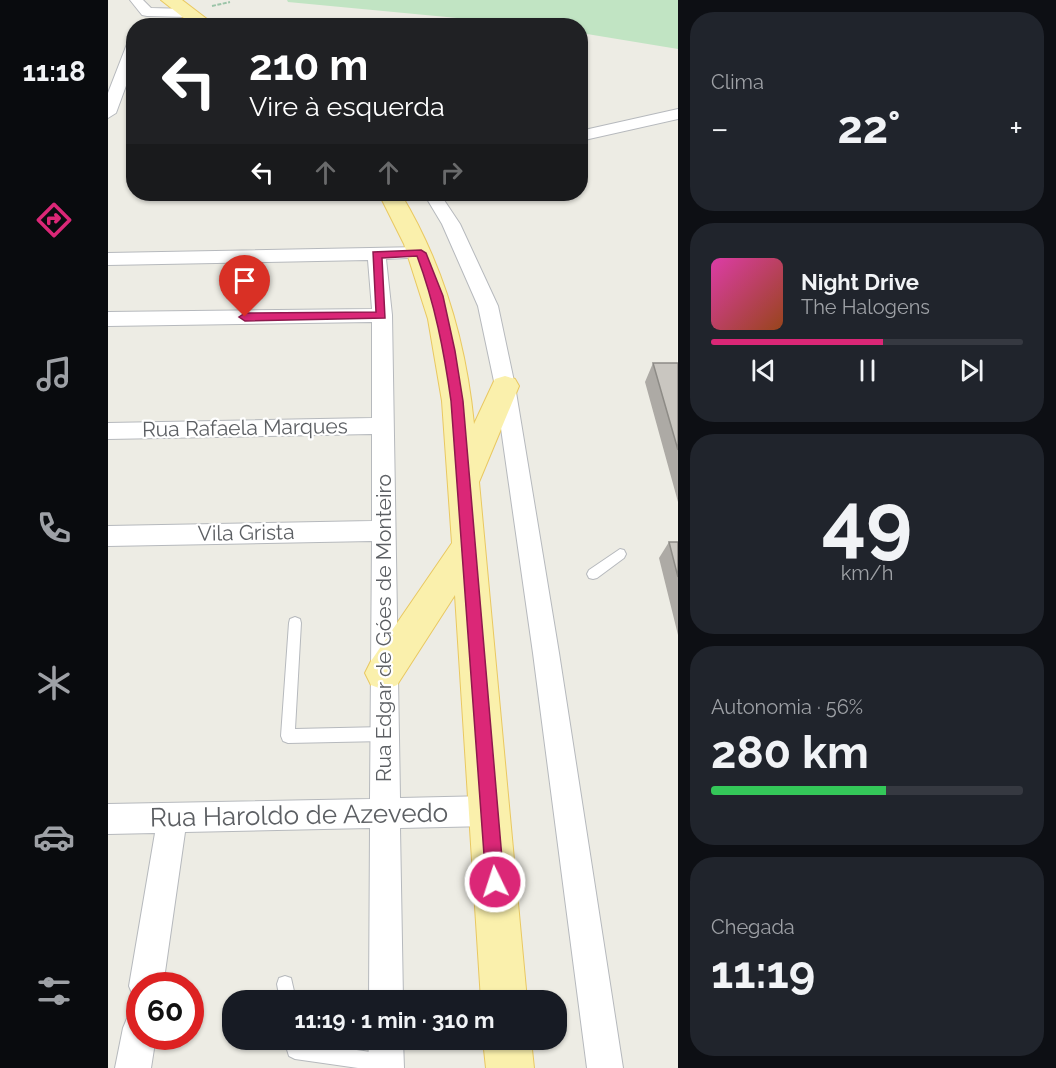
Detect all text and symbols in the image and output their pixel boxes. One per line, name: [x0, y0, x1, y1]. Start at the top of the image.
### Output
text: 210 m: [249, 41, 368, 90]
icon: left: [150, 42, 228, 120]
text: 11:18: [23, 56, 86, 87]
text: Clima: [711, 70, 764, 94]
text: Vire à esquerda: [249, 91, 445, 122]
text: 22°: [837, 101, 901, 154]
text: −: [711, 109, 729, 148]
text: +: [1009, 109, 1023, 148]
icon: left: [246, 156, 279, 189]
icon: ahead: [309, 156, 342, 189]
icon: ahead: [372, 156, 405, 189]
icon: right: [435, 156, 468, 189]
icon: directions: [33, 199, 75, 241]
pin: [219, 255, 270, 317]
icon: arrive: [228, 264, 261, 297]
text: Night Drive: [801, 269, 919, 295]
text: The Halogens: [801, 295, 930, 319]
icon: music: [33, 353, 75, 395]
icon: previous: [747, 354, 780, 387]
icon: pause: [851, 354, 884, 387]
icon: next: [955, 354, 988, 387]
street label: Rua Rafaela Marques: [142, 413, 348, 442]
street label: Rua Edgar de Góes de Monteiro: [371, 474, 396, 782]
text: 49: [822, 476, 912, 567]
icon: phone: [33, 507, 75, 549]
street label: Vila Grista: [197, 519, 295, 546]
text: km/h: [841, 561, 893, 585]
icon: climate: [33, 662, 75, 704]
text: Autonomia · 56%: [711, 695, 863, 719]
text: 280 km: [711, 726, 869, 779]
street label: Rua Haroldo de Azevedo: [150, 797, 448, 833]
icon: car: [33, 816, 75, 858]
position arrow: [463, 850, 527, 914]
text: Chegada: [711, 915, 795, 939]
text: 11:19: [711, 946, 815, 999]
icon: filters: [33, 970, 75, 1012]
speed limit sign: 60: [126, 972, 204, 1050]
text: 11:19 · 1 min · 310 m: [295, 1007, 494, 1033]

